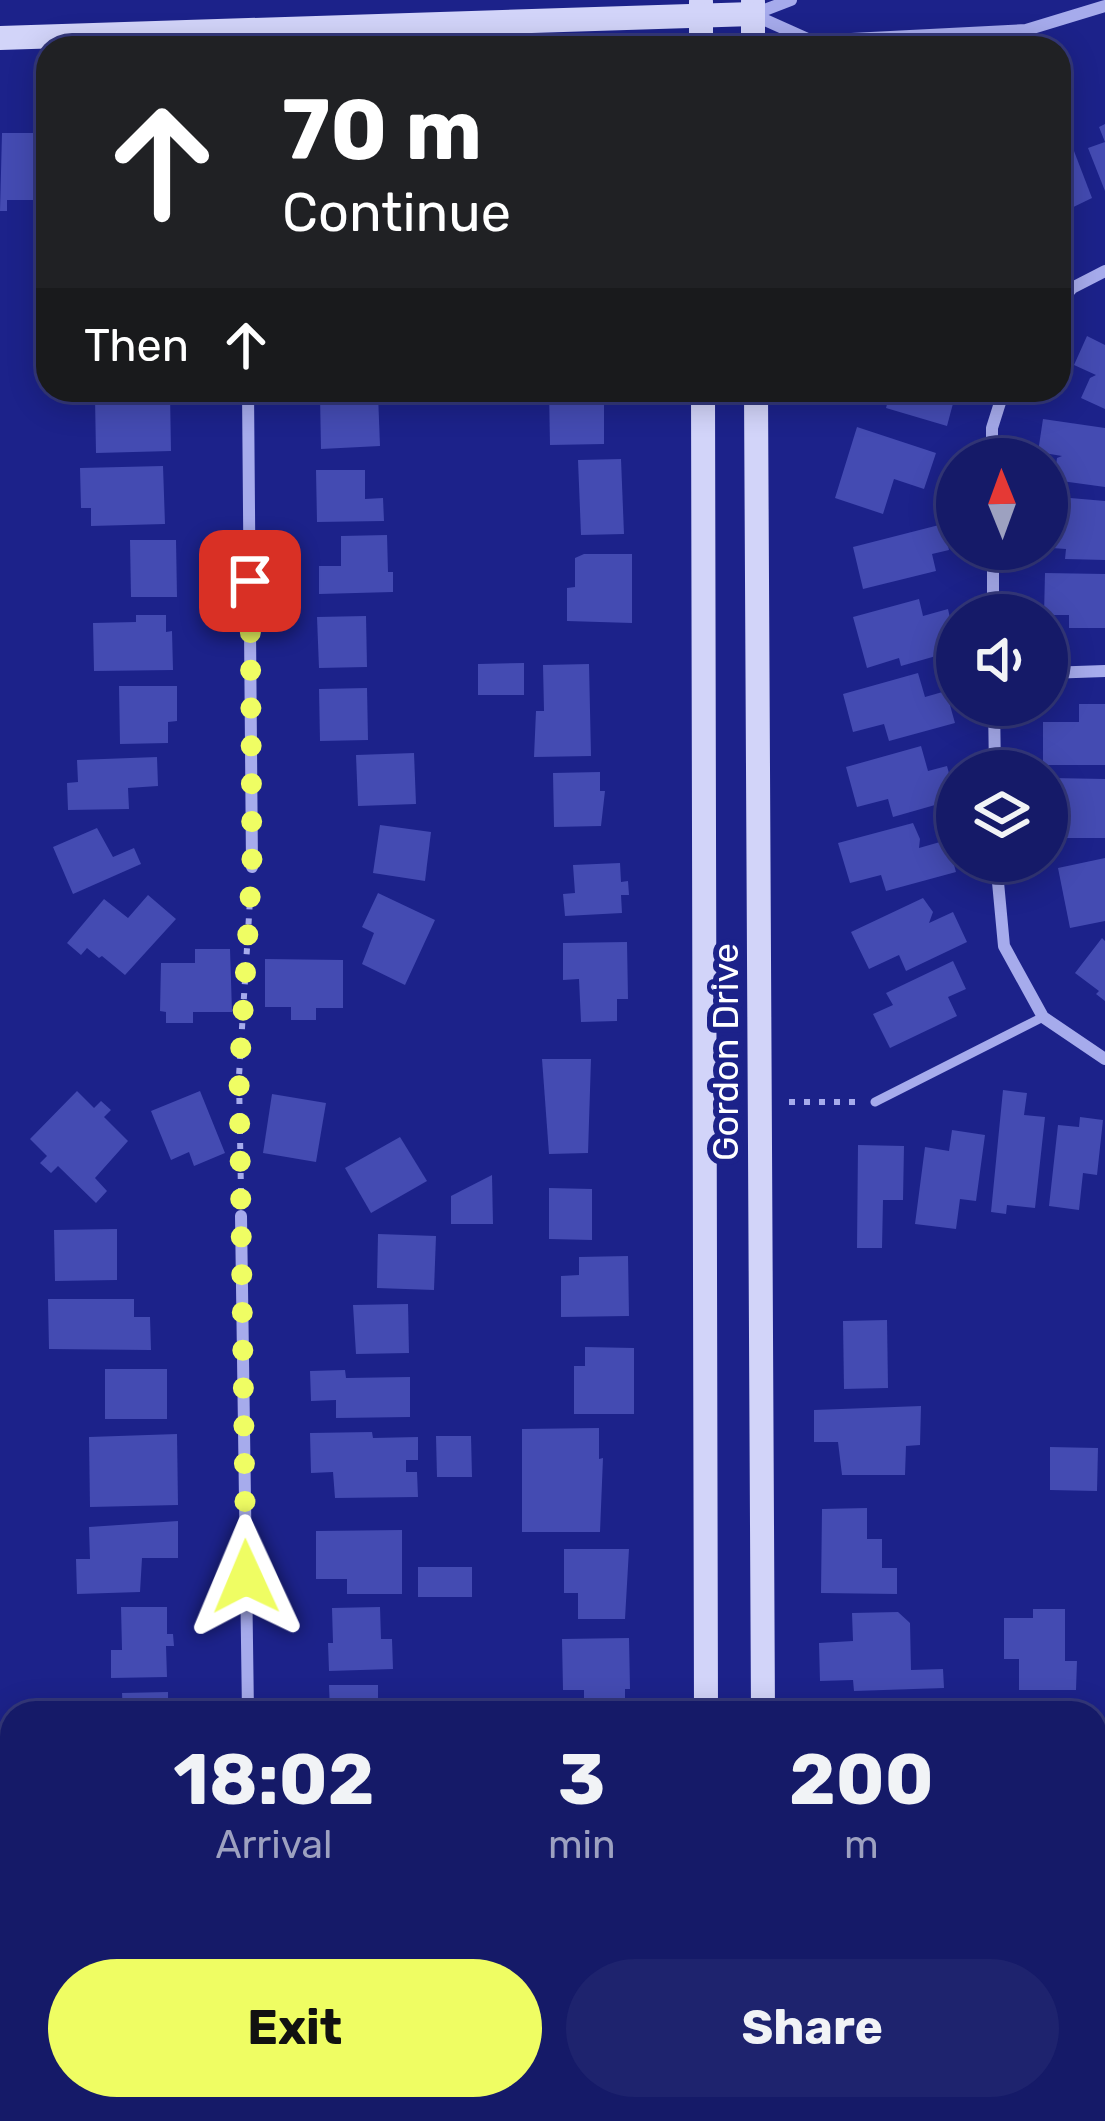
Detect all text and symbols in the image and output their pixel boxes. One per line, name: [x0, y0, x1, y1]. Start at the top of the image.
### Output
text: 70 m: [282, 80, 482, 180]
icon: ahead: [84, 84, 240, 240]
text: Continue: [282, 181, 511, 245]
icon: ahead: [213, 312, 279, 378]
text: Then: [84, 319, 189, 372]
north arrow: [936, 438, 1068, 570]
map controls: [936, 438, 1068, 882]
pin: [199, 530, 301, 632]
icon: arrive: [217, 548, 283, 614]
button: sound: [936, 594, 1068, 726]
button: layers: [936, 750, 1068, 882]
street label: Gordon Drive: [704, 943, 747, 1161]
position arrow: [183, 1514, 309, 1640]
text: 18:02: [173, 1737, 375, 1822]
text: 3: [558, 1737, 606, 1822]
text: 200: [789, 1737, 934, 1822]
text: Arrival: [215, 1822, 332, 1868]
text: min: [548, 1822, 616, 1868]
text: m: [844, 1822, 879, 1868]
button: Exit: [48, 1959, 542, 2097]
button: Share: [566, 1959, 1059, 2097]

